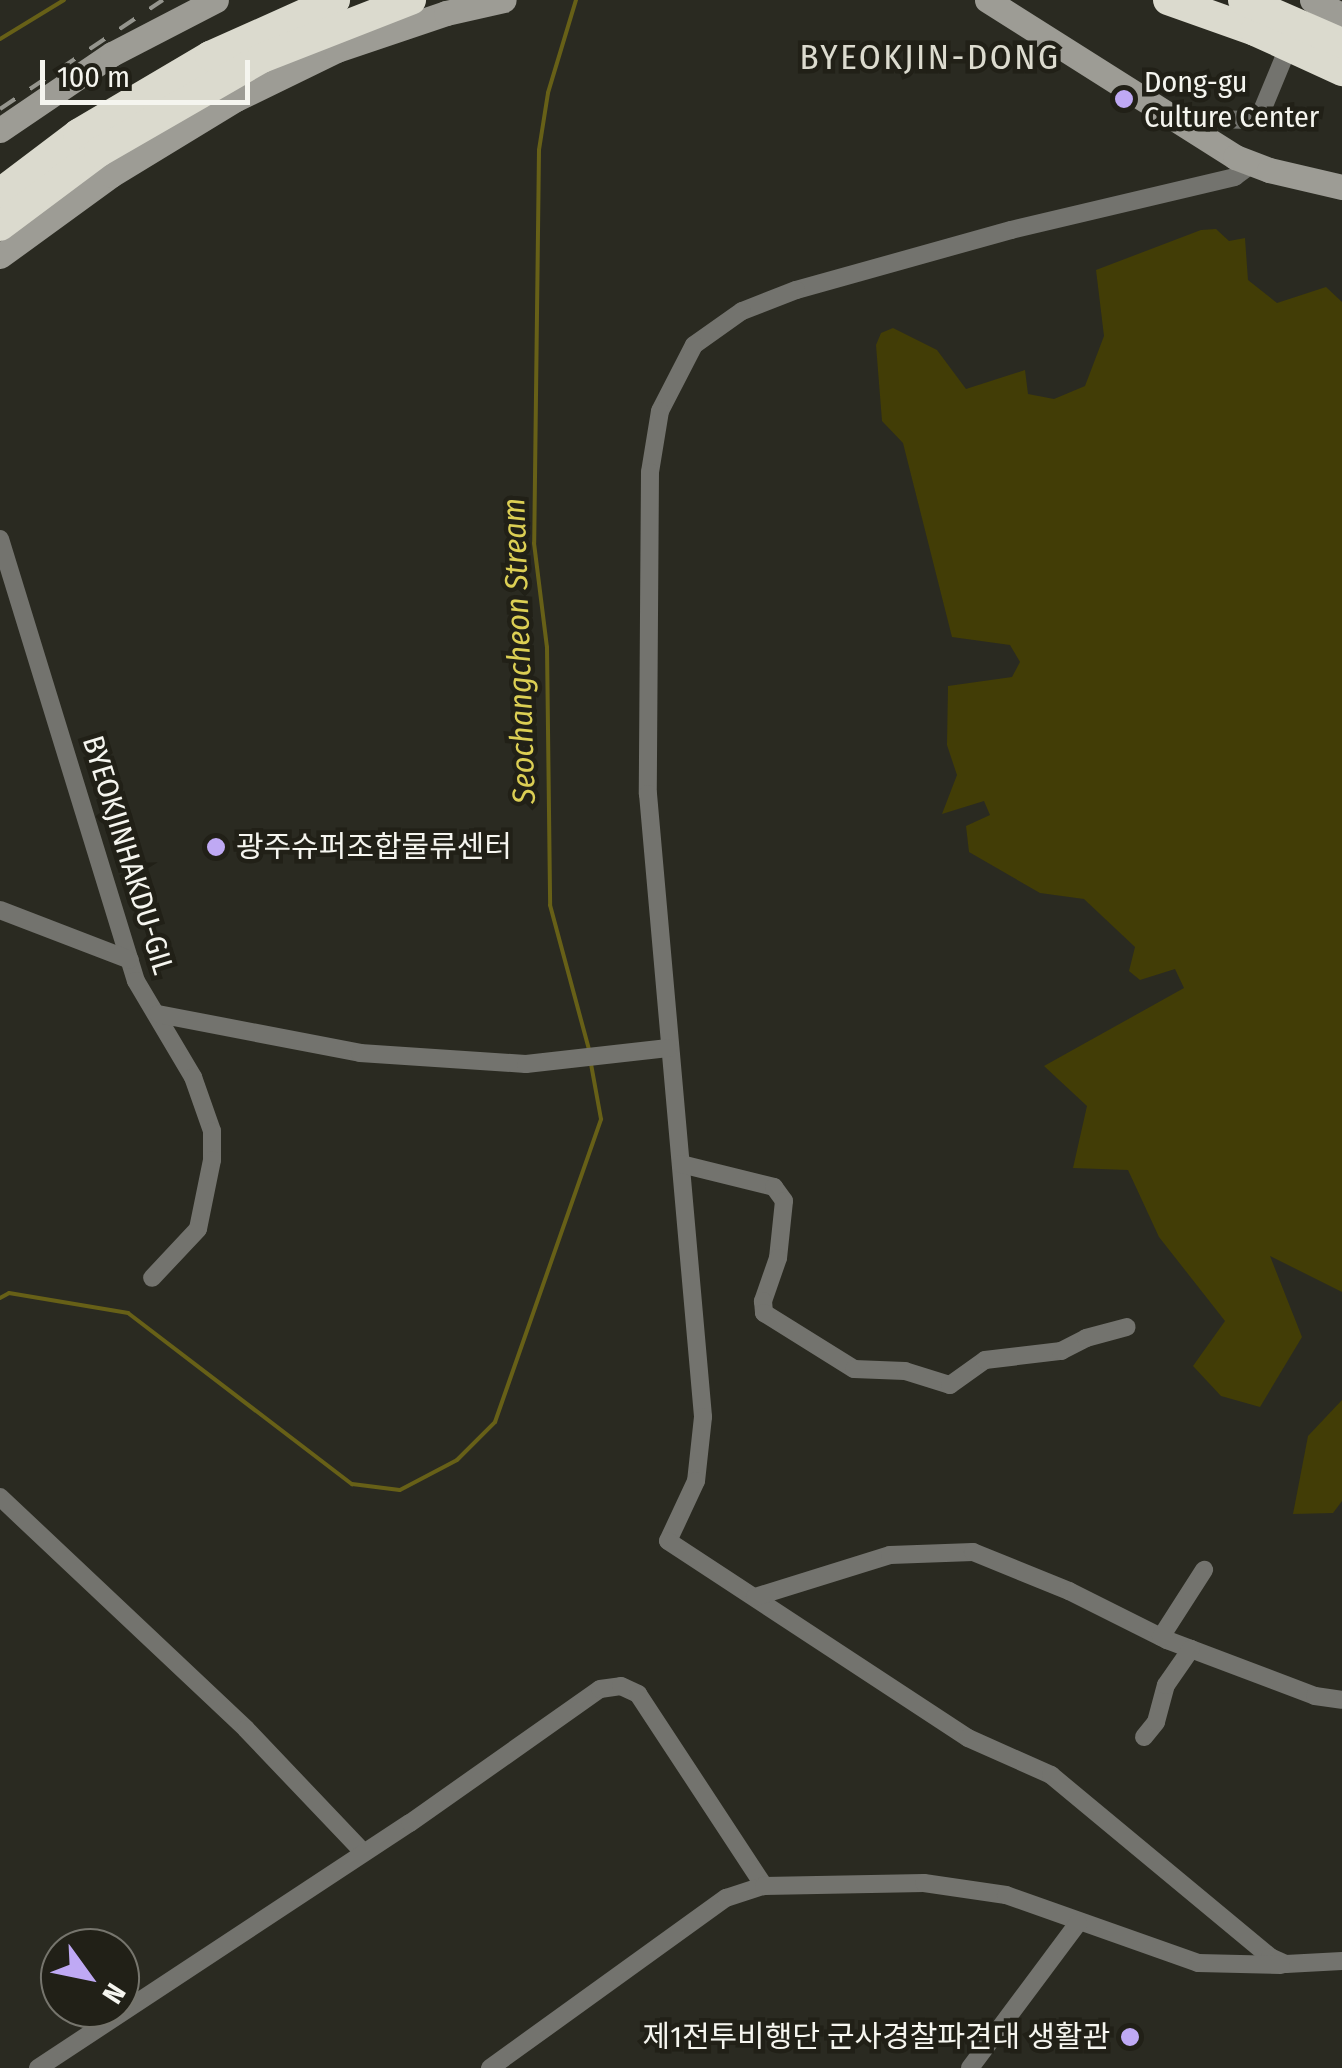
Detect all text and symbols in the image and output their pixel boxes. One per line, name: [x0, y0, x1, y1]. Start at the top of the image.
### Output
district label: BYEOKJIN-DONG: [799, 36, 1061, 78]
scale bar: [45, 40, 255, 102]
text: 100 m: [57, 59, 130, 95]
place label: Dong-gu Culture Center: [1144, 64, 1319, 134]
marker: Dong-gu Culture Center: [1113, 88, 1135, 110]
water label: Seochangcheon Stream: [494, 497, 544, 805]
street label: BYEOKJINHAKDU-GIL: [75, 731, 181, 979]
place label: 광주슈퍼조합물류센터: [236, 829, 512, 865]
marker: 광주슈퍼조합물류센터: [205, 836, 227, 858]
north arrow: [40, 1928, 140, 2028]
text: N: [95, 1977, 132, 2010]
place label: 제1전투비행단 군사경찰파견대 생활관: [643, 2019, 1110, 2055]
marker: 제1전투비행단 군사경찰파견대 생활관: [1119, 2026, 1141, 2048]

